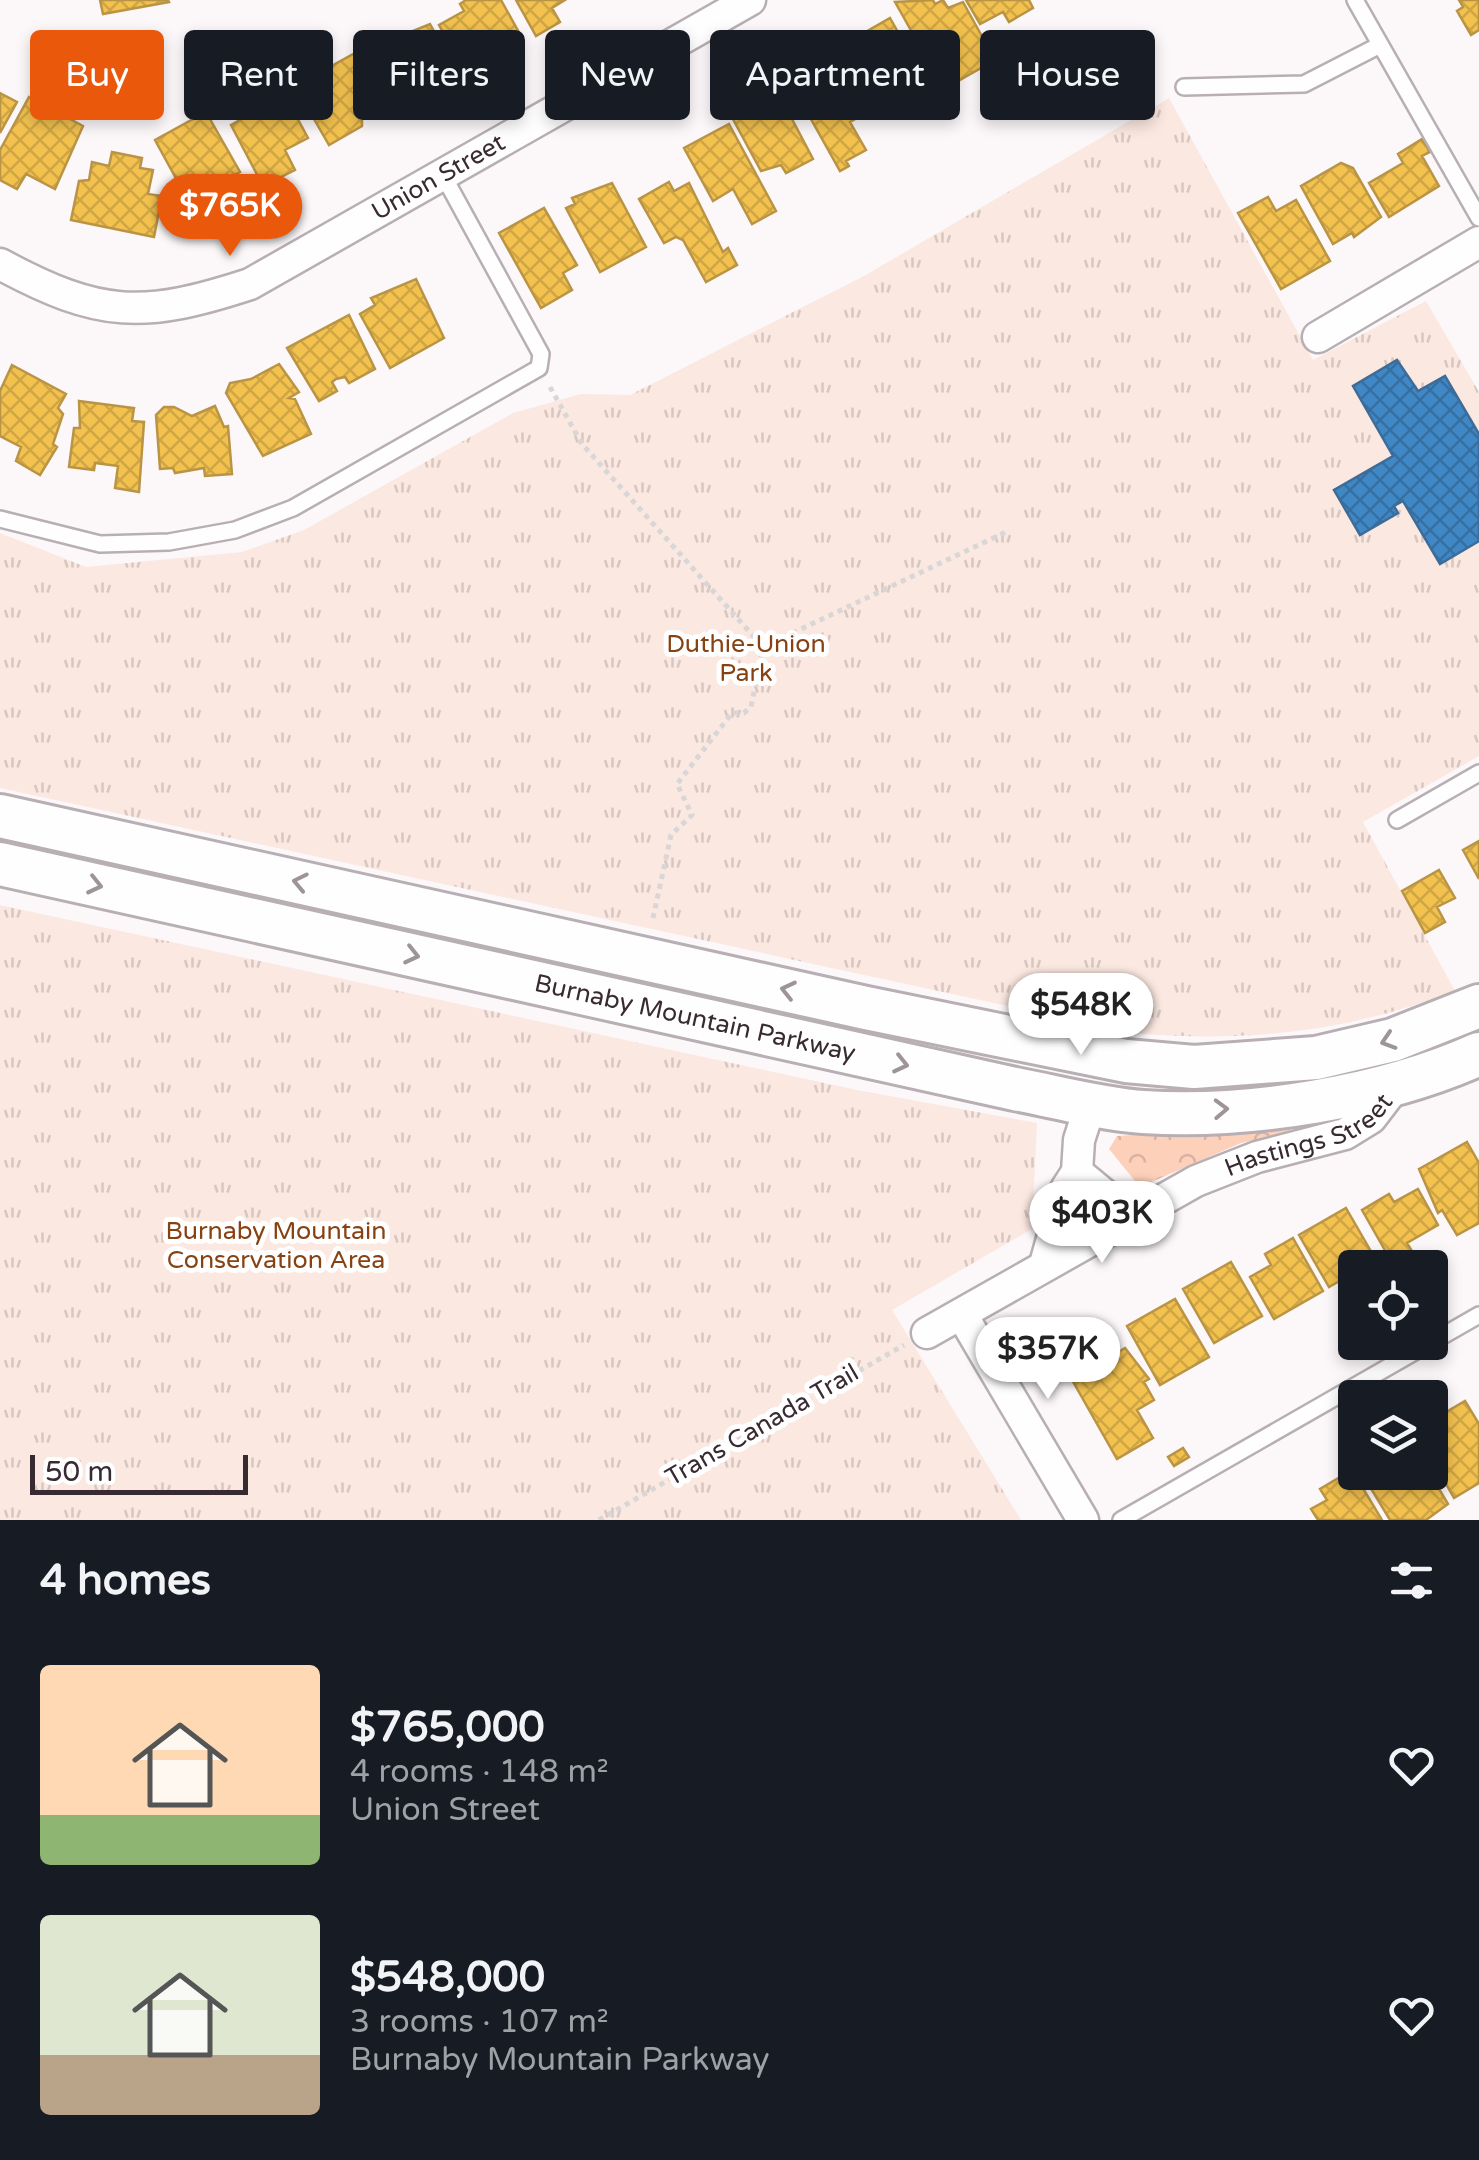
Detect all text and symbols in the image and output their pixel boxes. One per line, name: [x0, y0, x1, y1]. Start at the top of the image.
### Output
chip: Buy: [30, 30, 164, 120]
chip: Rent: [184, 30, 333, 120]
chip: Filters: [353, 30, 525, 120]
chip: New: [545, 30, 690, 120]
chip: Apartment: [710, 30, 960, 120]
chip: House: [980, 30, 1155, 120]
street label: Union Street: [366, 127, 511, 227]
pin: $765K: [160, 174, 300, 259]
text: $765K: [179, 187, 281, 225]
park label: Duthie-Union Park: [666, 629, 826, 688]
one-way arrow: [291, 872, 308, 893]
one-way arrow: [86, 873, 103, 894]
one-way arrow: [404, 944, 421, 965]
street label: Burnaby Mountain Parkway: [532, 968, 858, 1068]
pin: $548K: [1011, 973, 1151, 1058]
one-way arrow: [780, 981, 797, 1002]
text: $548K: [1030, 986, 1132, 1024]
one-way arrow: [1380, 1029, 1397, 1049]
one-way arrow: [892, 1052, 909, 1073]
street label: Hastings Street: [1220, 1087, 1399, 1183]
one-way arrow: [1213, 1099, 1229, 1120]
pin: $403K: [1032, 1181, 1172, 1266]
text: $403K: [1051, 1194, 1153, 1232]
park label: Burnaby Mountain Conservation Area: [166, 1216, 386, 1275]
map controls: [1338, 1250, 1448, 1490]
button: locate: [1338, 1250, 1448, 1360]
pin: $357K: [978, 1317, 1118, 1402]
text: $357K: [997, 1330, 1099, 1368]
street label: Trans Canada Trail: [660, 1358, 864, 1492]
button: layers: [1338, 1380, 1448, 1490]
scale bar: [30, 1450, 248, 1494]
text: 50 m: [45, 1455, 113, 1489]
icon: filters: [1384, 1553, 1439, 1608]
text: 4 homes: [40, 1555, 211, 1606]
text: $765,000: [350, 1702, 545, 1753]
icon: home: [120, 1705, 240, 1825]
icon: heart: [1384, 1738, 1439, 1793]
text: 4 rooms · 148 m²: [350, 1753, 609, 1791]
text: Union Street: [350, 1791, 540, 1829]
text: $548,000: [350, 1952, 545, 2003]
icon: home: [120, 1955, 240, 2075]
icon: heart: [1384, 1988, 1439, 2043]
text: 3 rooms · 107 m²: [350, 2003, 609, 2041]
text: Burnaby Mountain Parkway: [350, 2041, 770, 2079]

